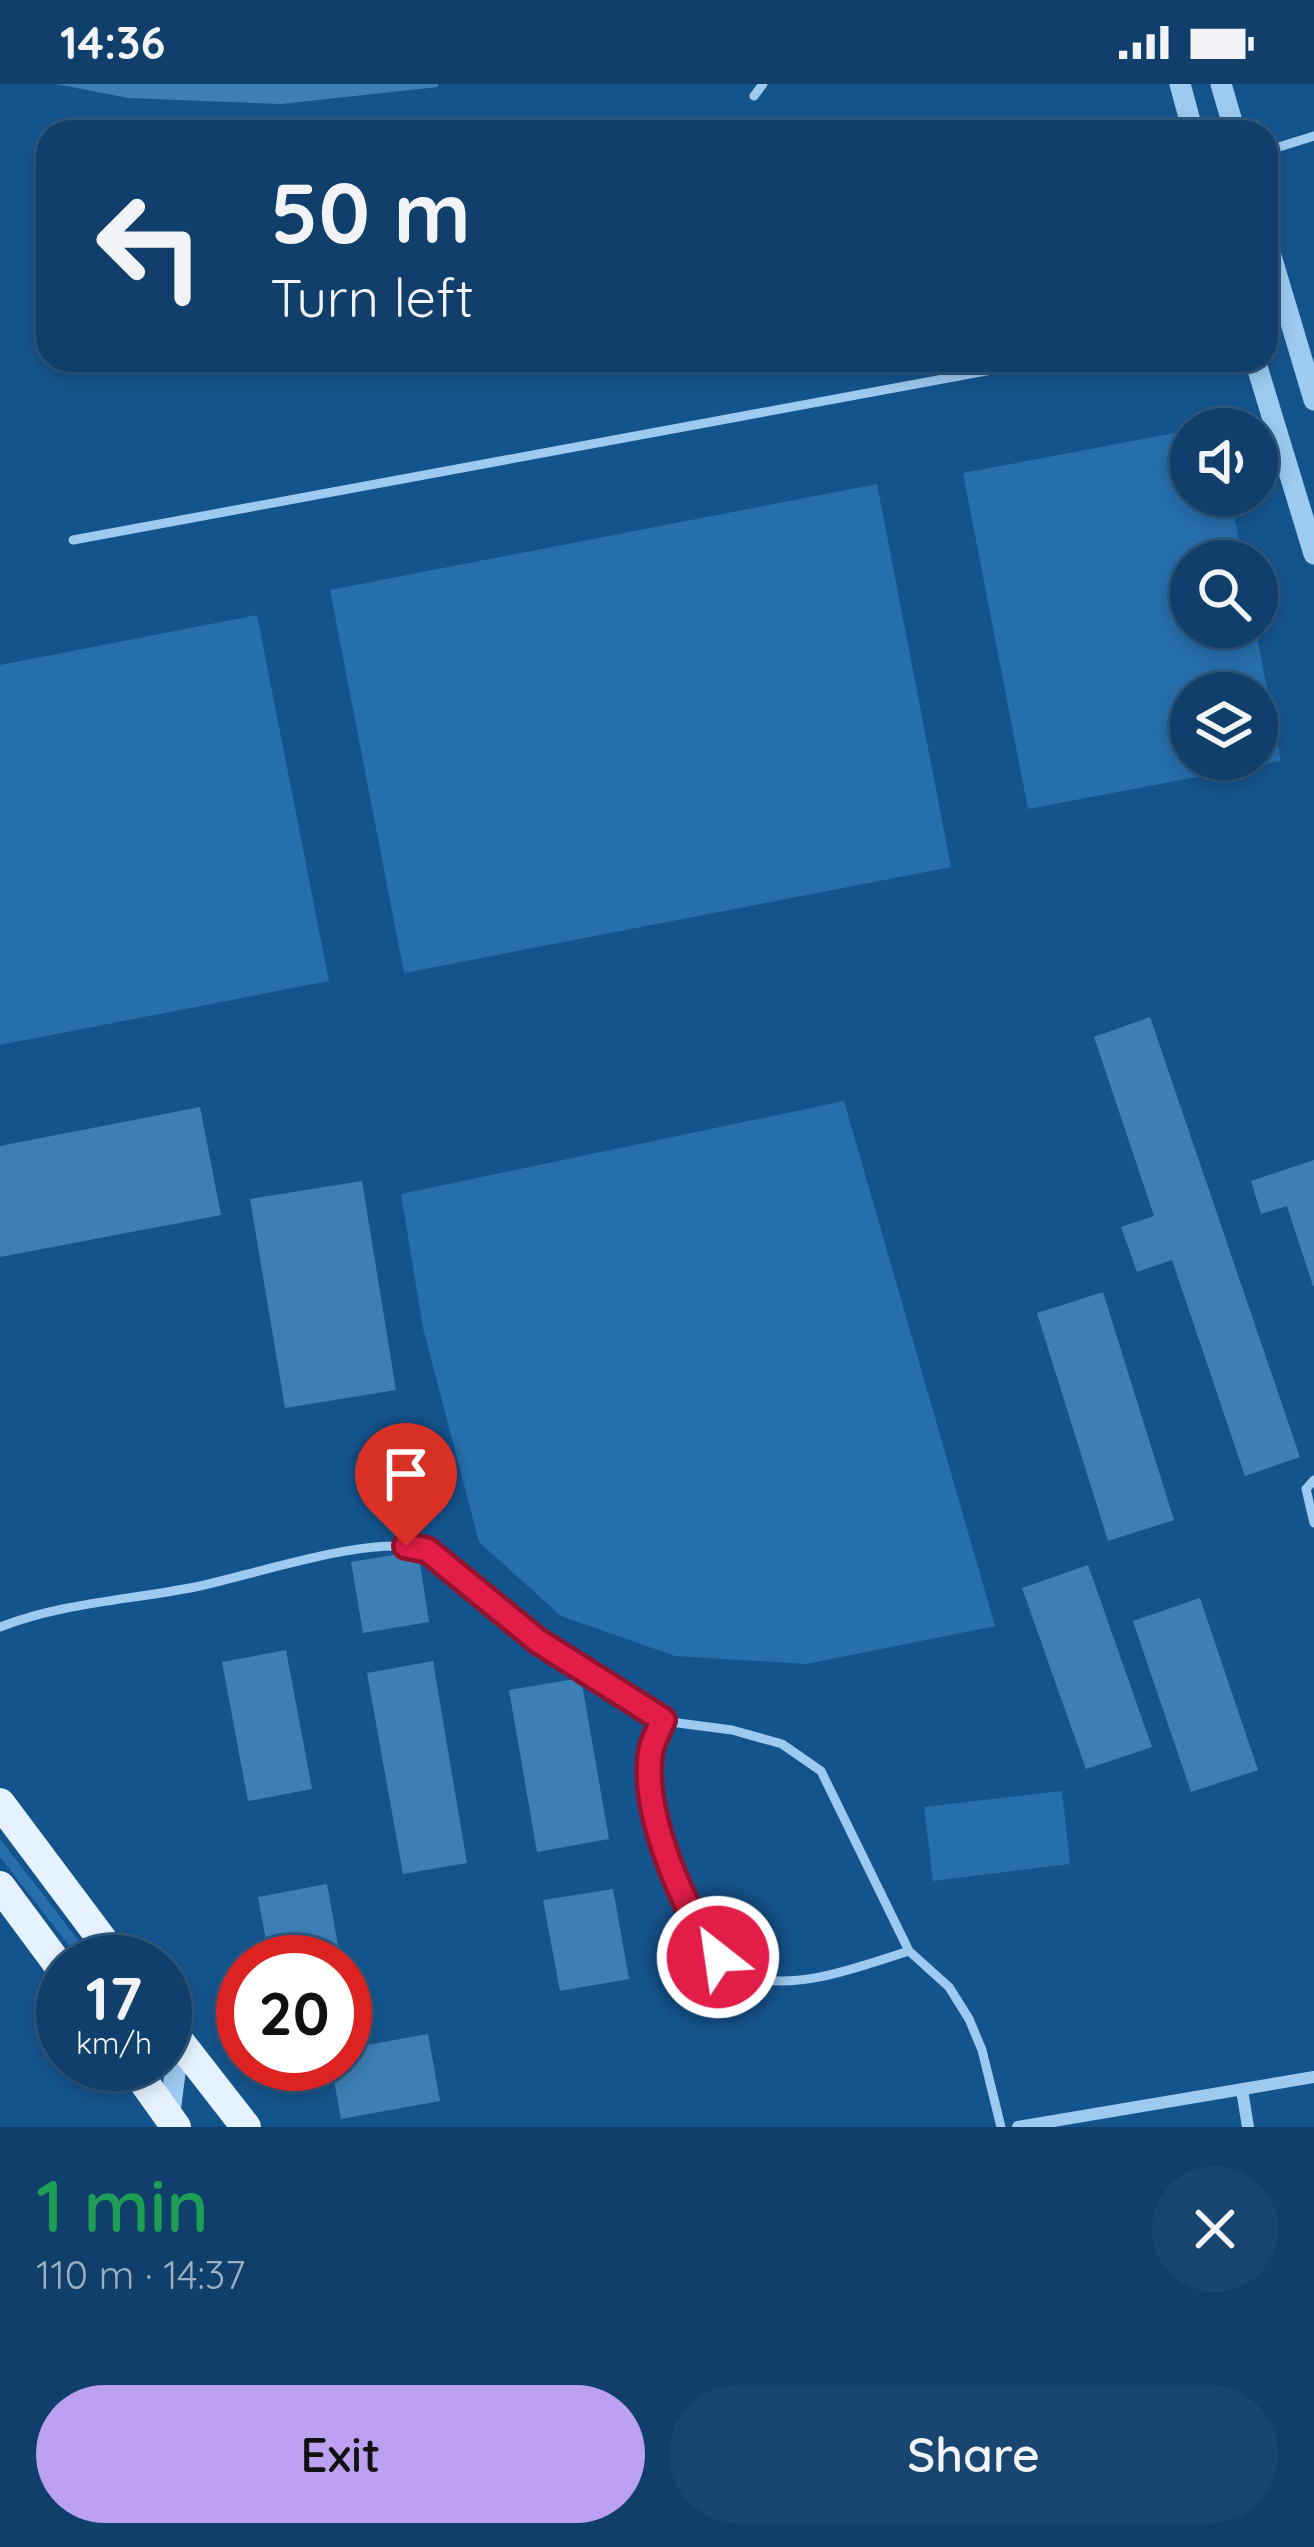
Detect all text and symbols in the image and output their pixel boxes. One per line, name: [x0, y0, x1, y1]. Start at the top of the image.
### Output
text: 14:36: [60, 14, 165, 70]
text: 50 m: [270, 159, 471, 264]
icon: left: [72, 168, 228, 324]
text: Turn left: [270, 263, 474, 331]
map controls: [1170, 408, 1278, 780]
button: sound: [1170, 408, 1278, 516]
button: search: [1170, 540, 1278, 648]
button: layers: [1170, 672, 1278, 780]
pin: [355, 1423, 457, 1546]
icon: arrive: [373, 1441, 439, 1507]
position arrow: [655, 1894, 781, 2020]
speed limit sign: 20: [216, 1935, 372, 2091]
text: 17: [86, 1960, 142, 2035]
text: km/h: [76, 2024, 152, 2062]
text: 1 min: [36, 2160, 209, 2250]
button: close: [1152, 2166, 1278, 2292]
text: 110 m · 14:37: [36, 2250, 245, 2299]
button: Exit: [36, 2385, 645, 2523]
button: Share: [669, 2385, 1278, 2523]

